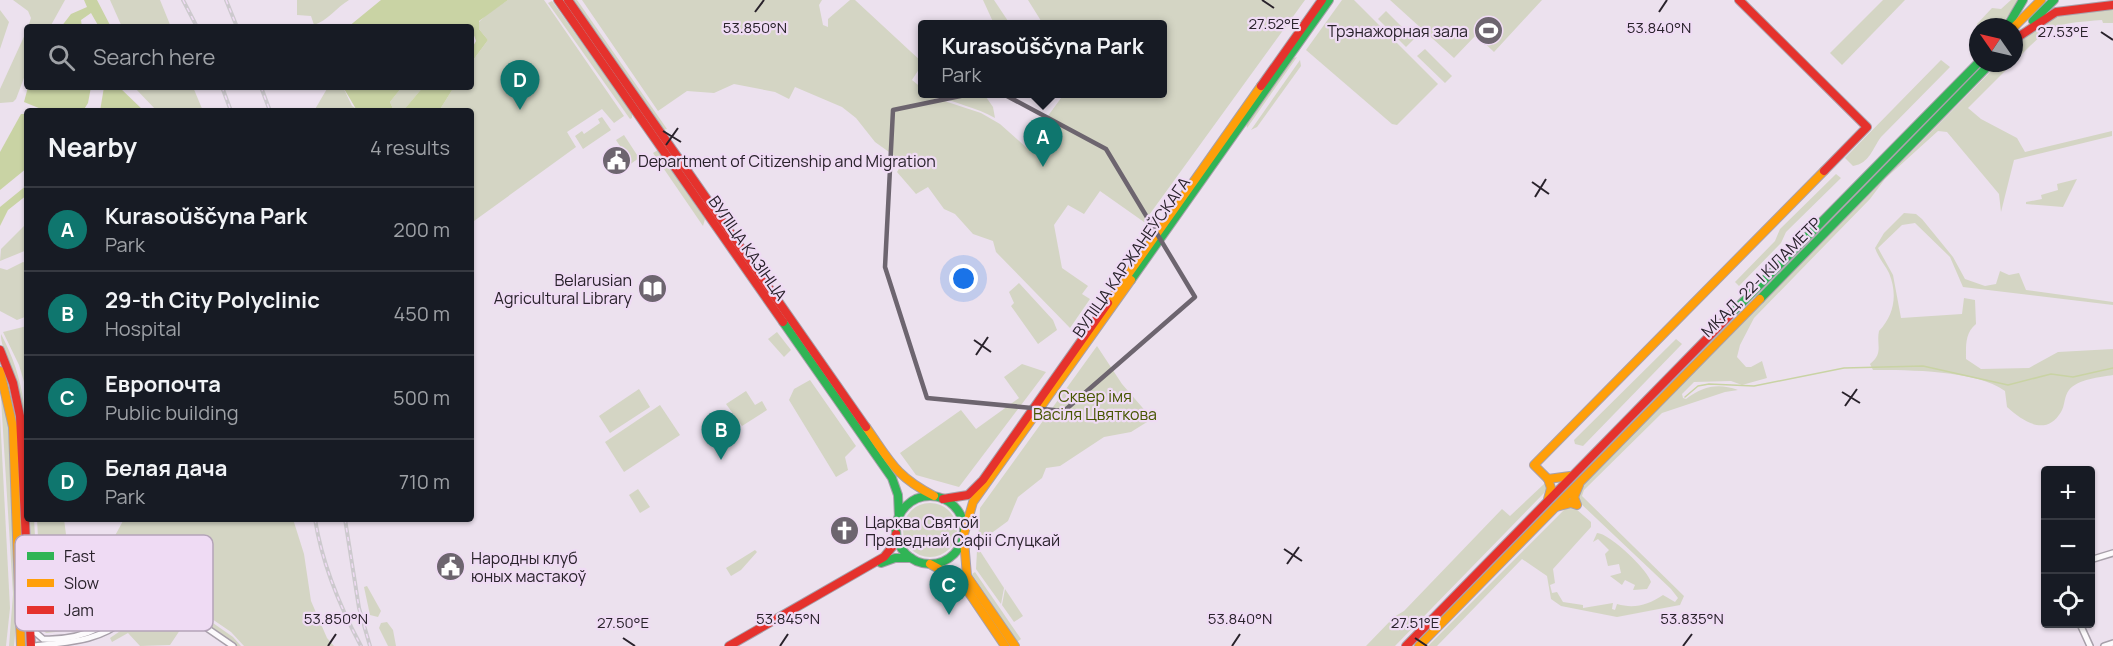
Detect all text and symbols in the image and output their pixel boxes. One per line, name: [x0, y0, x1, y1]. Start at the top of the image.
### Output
text: 27.52°E: [1249, 13, 1299, 34]
sports icon: Трэнажорная зала: [1473, 15, 1505, 47]
text: 53.850°N: [723, 17, 787, 38]
text: 53.840°N: [1627, 17, 1691, 38]
north arrow: [1969, 18, 2023, 72]
popup: [918, 20, 1167, 98]
place label: Трэнажорная зала: [1327, 20, 1468, 42]
text: 27.53°E: [2037, 21, 2089, 42]
search box: [24, 24, 474, 90]
text: Kurasoŭščyna Park: [942, 31, 1143, 61]
icon: search: [45, 41, 78, 74]
text: Search here: [93, 42, 215, 72]
pin: D: [500, 60, 540, 110]
text: Park: [942, 61, 981, 88]
pin: A: [1024, 118, 1062, 167]
text: Nearby: [48, 129, 137, 165]
text: 4 results: [370, 134, 450, 161]
public building icon: Department of Citizenship and Migration: [601, 145, 633, 177]
place label: Department of Citizenship and Migration: [638, 150, 936, 172]
street label: ВУЛІЦА КАРЖАНЕЎСКАГА: [1067, 172, 1195, 342]
street label: ВУЛІЦА КАЗІНЦА: [704, 191, 792, 305]
text: Kurasoŭščyna Park: [105, 201, 307, 231]
street label: МКАД, 22-І КІЛАМЕТР: [1696, 212, 1826, 342]
text: A: [61, 216, 74, 243]
text: 200 m: [393, 216, 450, 243]
text: Park: [105, 231, 145, 258]
your location: [949, 264, 978, 293]
place label: Belarusian Agricultural Library: [494, 269, 633, 309]
library icon: Belarusian Agricultural Library: [637, 273, 669, 305]
text: 29-th City Polyclinic: [105, 285, 320, 315]
text: B: [61, 300, 74, 327]
text: 450 m: [394, 300, 450, 327]
text: Hospital: [105, 315, 181, 342]
text: Европочта: [105, 369, 221, 399]
text: C: [60, 384, 75, 411]
text: 500 m: [393, 384, 450, 411]
park label: Сквер імя Васіля Цвяткова: [1033, 385, 1157, 425]
text: Public building: [105, 399, 239, 426]
pin: B: [702, 410, 740, 460]
text: Белая дача: [105, 453, 227, 483]
map controls: [2041, 466, 2095, 628]
button: +: [2041, 466, 2095, 520]
text: D: [60, 468, 75, 495]
text: 710 m: [399, 468, 450, 495]
text: Park: [105, 483, 145, 510]
place label: Царква Святой Праведнай Сафіі Слуцкай: [865, 511, 1060, 551]
church icon: Царква Святой Праведнай Сафіі Слуцкай: [828, 515, 860, 547]
button: −: [2041, 520, 2095, 574]
legend: [15, 535, 213, 631]
text: Fast: [64, 545, 95, 567]
place label: Народны клуб юных мастакоў: [471, 547, 587, 587]
public building icon: Народны клуб юных мастакоў: [434, 551, 466, 583]
pin: C: [930, 566, 968, 615]
text: Slow: [64, 572, 99, 594]
button: locate: [2041, 574, 2095, 628]
text: Jam: [64, 599, 94, 621]
text: 53.850°N: [304, 608, 368, 629]
text: 53.845°N: [756, 608, 820, 629]
text: 53.840°N: [1208, 608, 1272, 629]
text: 53.835°N: [1660, 608, 1724, 629]
text: 27.50°E: [597, 612, 649, 633]
text: 27.51°E: [1391, 612, 1439, 633]

